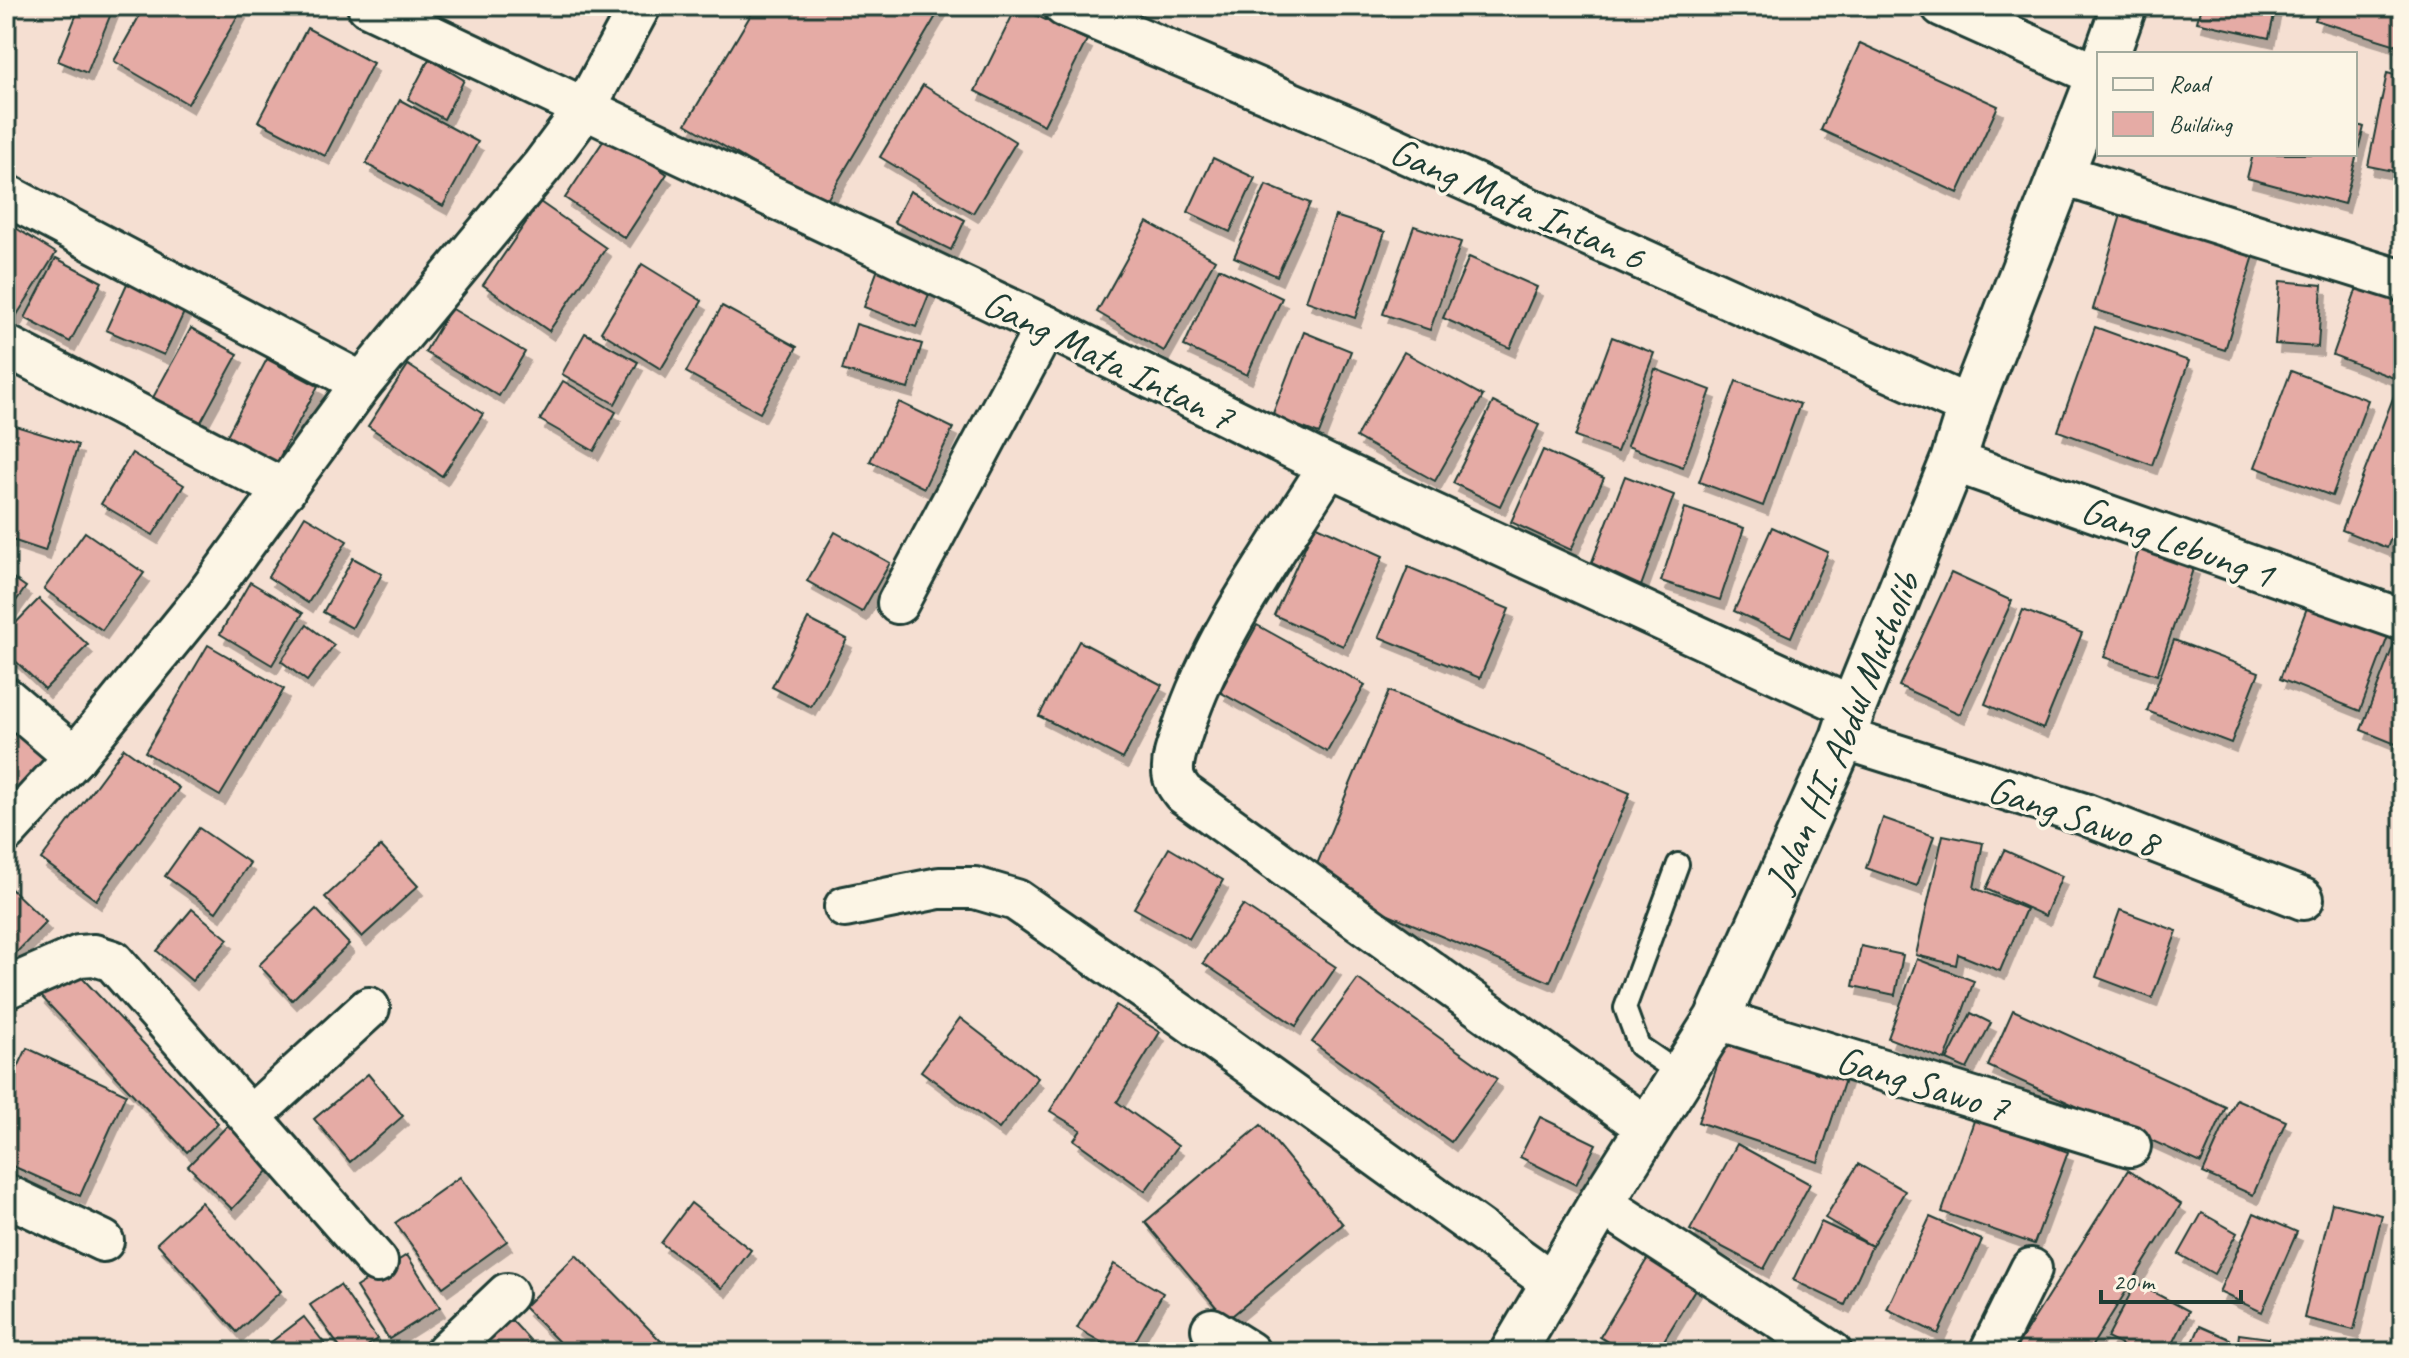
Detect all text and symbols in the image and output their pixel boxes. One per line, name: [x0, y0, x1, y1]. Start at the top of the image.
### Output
legend: [2097, 52, 2357, 156]
text: Road: [2169, 69, 2213, 99]
text: Building: [2169, 109, 2234, 139]
street label: Gang Mata Intan 6: [1383, 126, 1653, 283]
street label: Gang Mata Intan 7: [975, 278, 1244, 443]
street label: Gang Lebung 1: [2075, 484, 2283, 600]
street label: Jalan HI. Abdul Mutholib: [1753, 563, 1932, 901]
street label: Gang Sawo 8: [1982, 764, 2169, 870]
street label: Gang Sawo 7: [1831, 1034, 2016, 1134]
scale bar: [2101, 1254, 2241, 1304]
text: 20 m: [2113, 1267, 2156, 1297]

